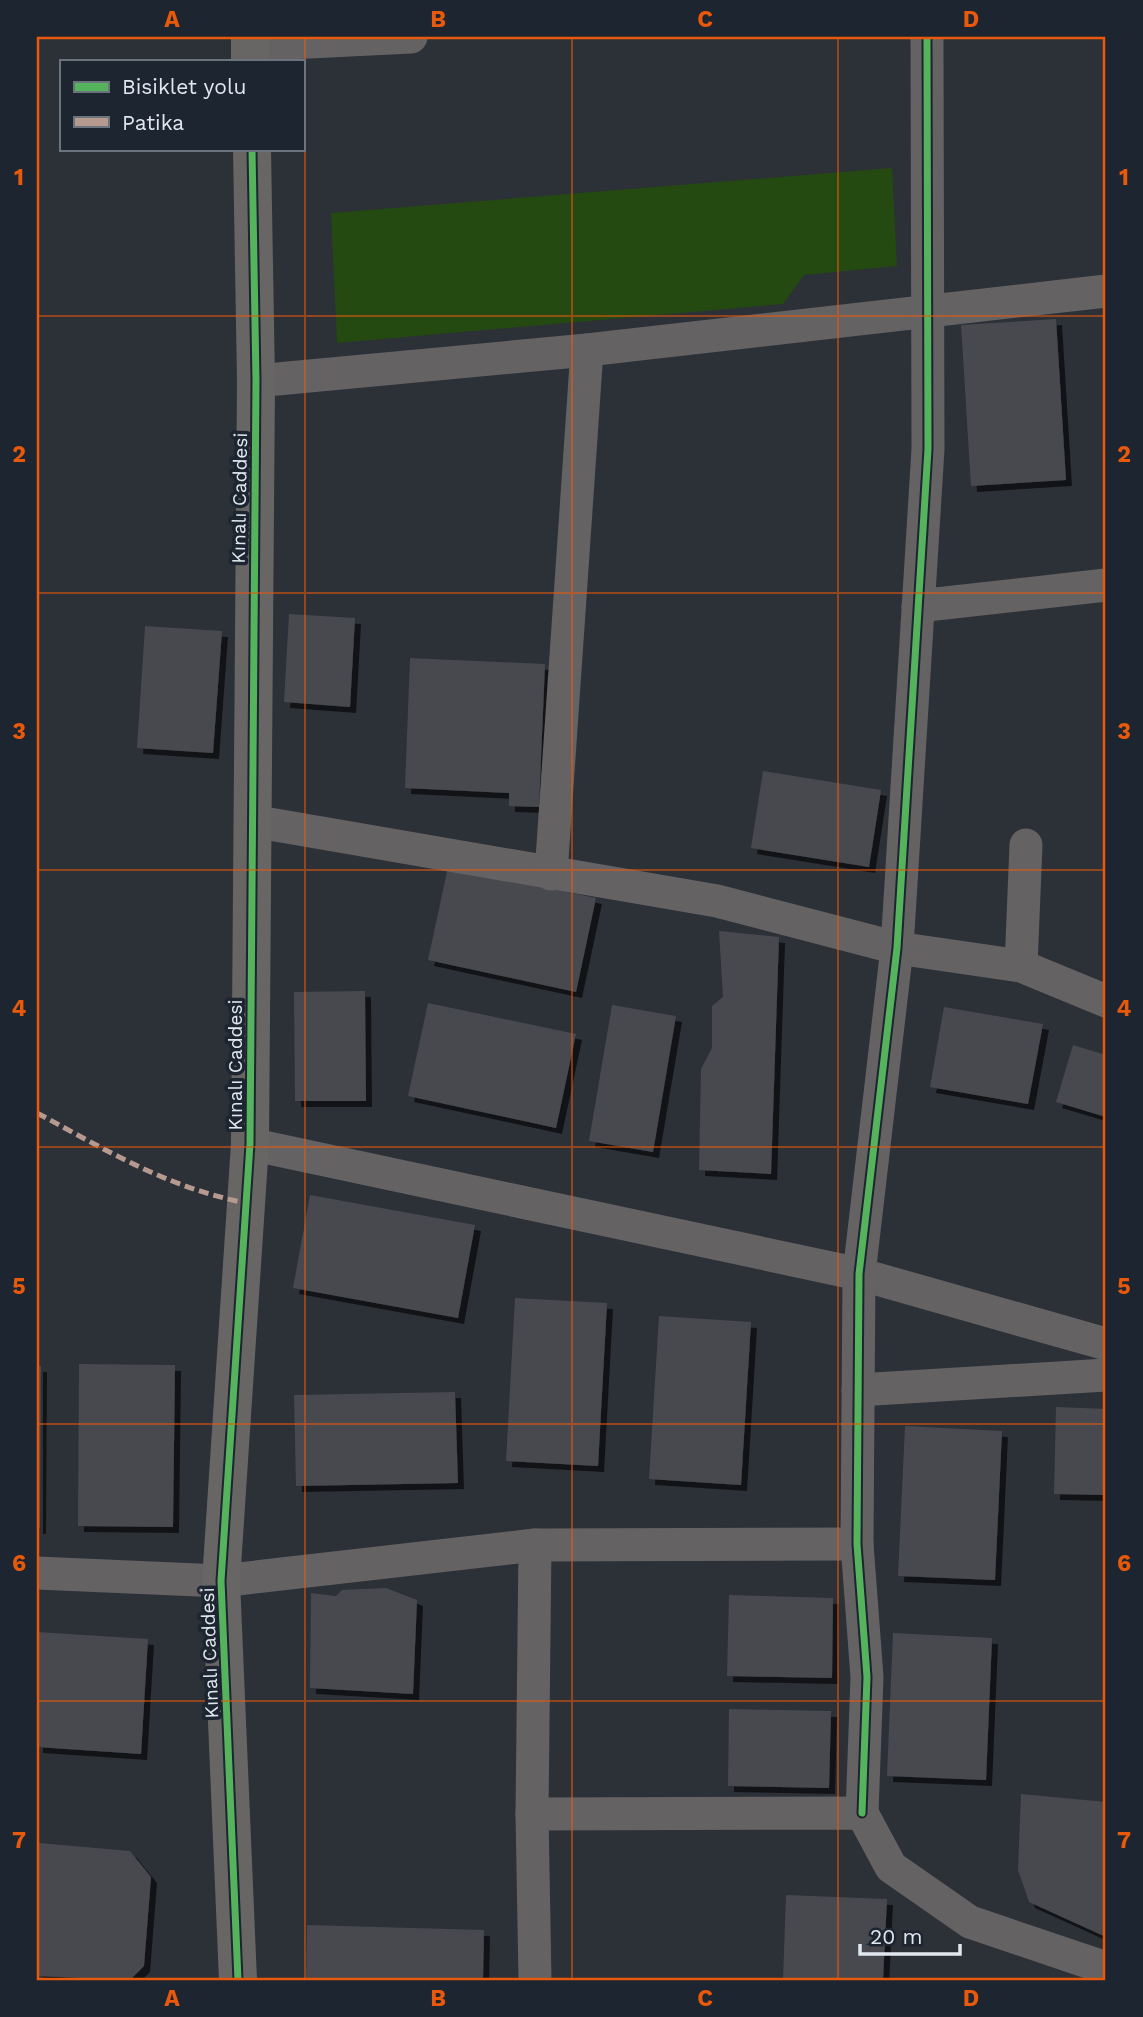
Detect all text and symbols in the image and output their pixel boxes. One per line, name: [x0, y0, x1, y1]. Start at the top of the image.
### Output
text: A: [164, 6, 180, 33]
text: B: [430, 6, 446, 33]
text: C: [697, 6, 713, 33]
text: D: [963, 6, 979, 33]
legend: [60, 60, 304, 150]
text: Bisiklet yolu: [122, 74, 246, 99]
text: Patika: [122, 110, 184, 135]
text: 1: [14, 164, 24, 191]
text: 1: [1119, 164, 1129, 191]
street label: Kınalı Caddesi: [227, 432, 252, 564]
text: 2: [12, 441, 26, 468]
text: 2: [1117, 441, 1131, 468]
text: 3: [12, 718, 26, 745]
text: 3: [1117, 718, 1131, 745]
text: 4: [12, 995, 27, 1022]
text: 4: [1117, 995, 1132, 1022]
street label: Kınalı Caddesi: [224, 999, 247, 1131]
text: 5: [12, 1273, 26, 1300]
text: 5: [1117, 1273, 1131, 1300]
text: 6: [12, 1550, 26, 1577]
text: 6: [1117, 1550, 1131, 1577]
street label: Kınalı Caddesi: [196, 1587, 223, 1719]
text: 7: [12, 1827, 26, 1854]
text: 7: [1117, 1827, 1131, 1854]
scale bar: [860, 1912, 959, 1956]
text: 20 m: [870, 1924, 922, 1949]
text: A: [164, 1985, 180, 2012]
text: B: [430, 1985, 446, 2012]
text: C: [697, 1985, 713, 2012]
text: D: [963, 1985, 979, 2012]

